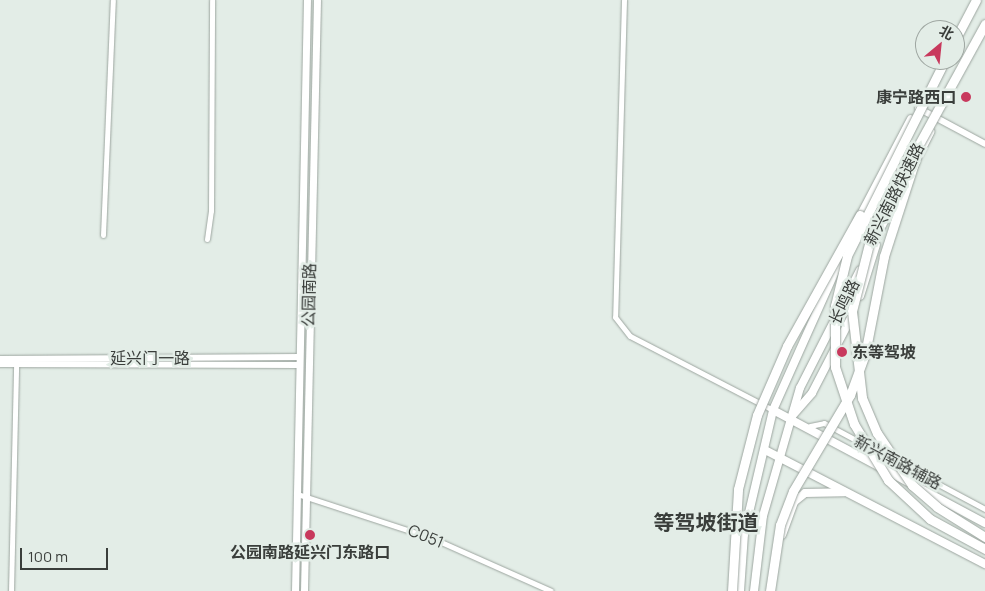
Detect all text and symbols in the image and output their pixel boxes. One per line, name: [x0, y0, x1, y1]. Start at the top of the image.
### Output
north arrow: [915, 20, 965, 70]
text: 北: [936, 21, 957, 44]
place label: 康宁路西口: [876, 87, 956, 107]
marker: 康宁路西口: [960, 91, 972, 103]
street label: 新兴南路快速路: [860, 140, 928, 248]
street label: 公园南路: [299, 263, 319, 327]
street label: 长鸣路: [825, 276, 863, 328]
place label: 东等驾坡: [852, 342, 916, 362]
marker: 东等驾坡: [836, 346, 848, 358]
street label: 延兴门一路: [110, 348, 190, 368]
street label: 新兴南路辅路: [851, 431, 945, 493]
district label: 等驾坡街道: [654, 509, 758, 535]
street label: C051: [405, 520, 447, 552]
marker: 公园南路延兴门东路口: [304, 529, 316, 541]
scale bar: [22, 538, 110, 570]
place label: 公园南路延兴门东路口: [230, 542, 390, 562]
text: 100 m: [28, 546, 68, 567]

